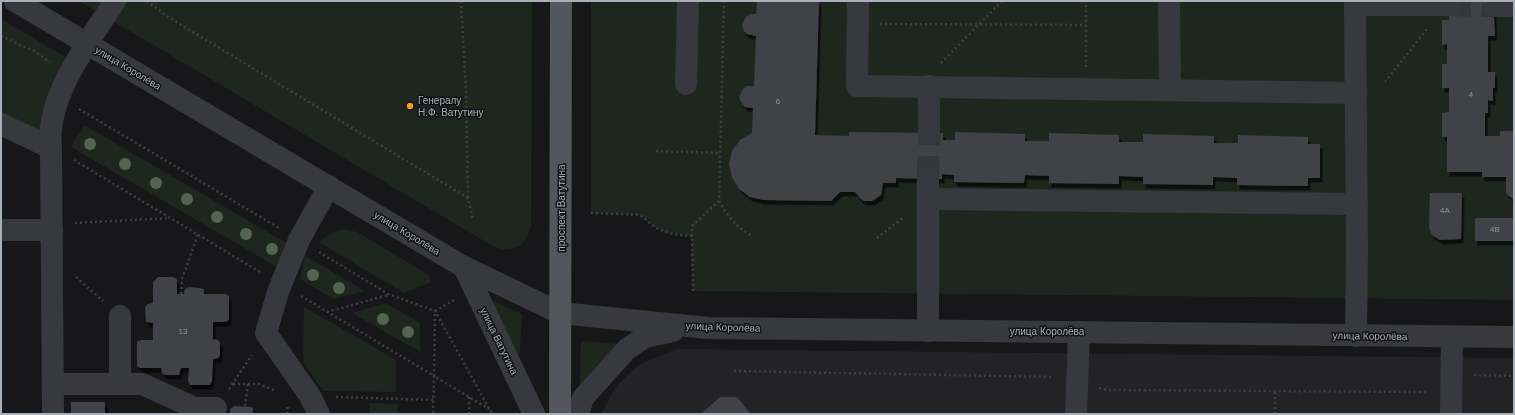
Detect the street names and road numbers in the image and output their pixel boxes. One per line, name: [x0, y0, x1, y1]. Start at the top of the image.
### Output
street label: улица Королёва: [93, 44, 163, 92]
street label: проспект Ватутина: [556, 164, 567, 252]
street label: улица Королёва: [372, 209, 442, 257]
street label: улица Ватутина: [478, 306, 520, 377]
street label: улица Королёва: [685, 320, 761, 334]
street label: улица Королёва: [1010, 326, 1085, 337]
street label: улица Королёва: [1333, 330, 1408, 342]

